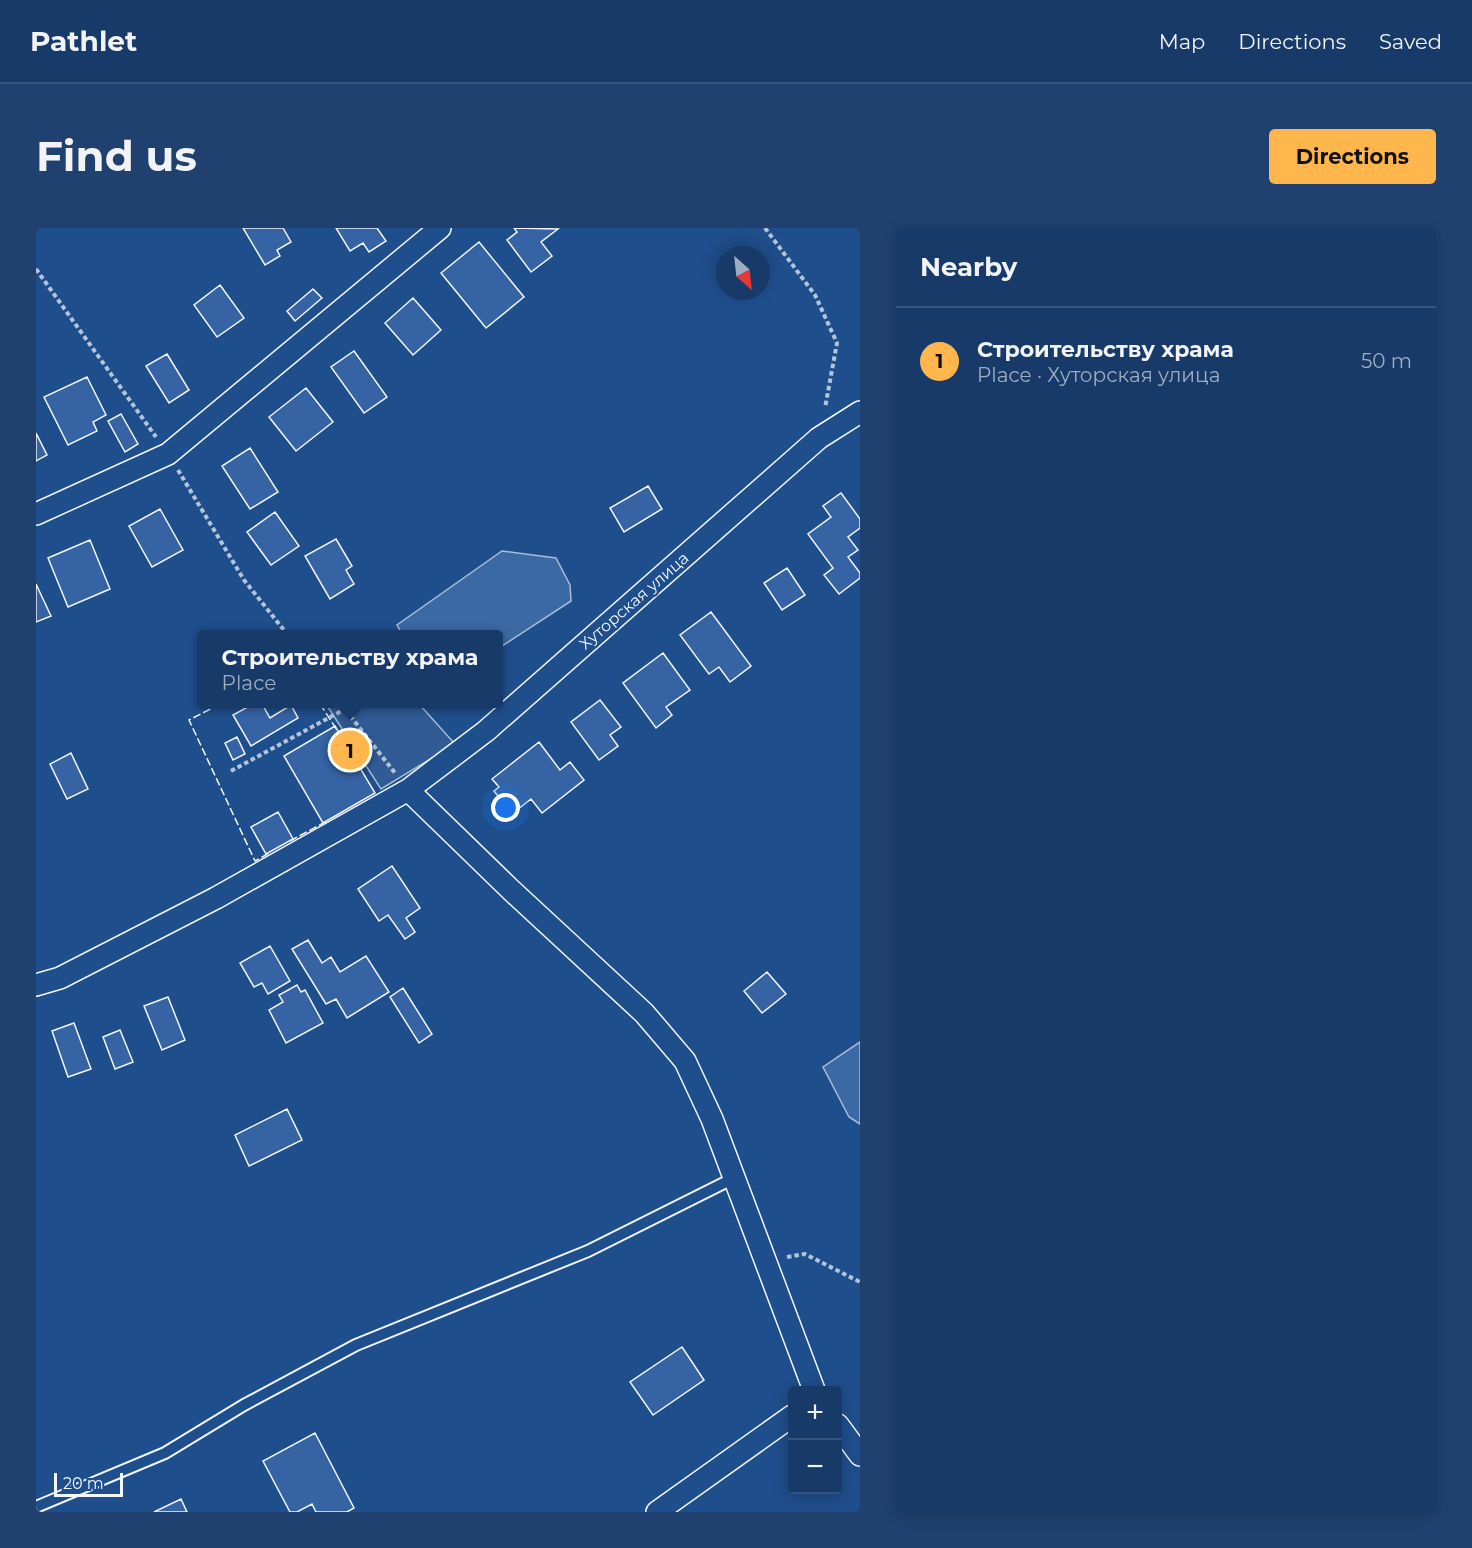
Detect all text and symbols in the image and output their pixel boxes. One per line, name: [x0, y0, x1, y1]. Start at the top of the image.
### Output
text: Pathlet: [30, 24, 137, 58]
text: Map: [1159, 29, 1205, 54]
text: Directions: [1238, 29, 1346, 54]
text: Saved: [1379, 29, 1442, 54]
button: Directions: [1269, 129, 1436, 184]
text: Find us: [36, 130, 197, 182]
north arrow: [716, 246, 770, 300]
text: Nearby: [920, 251, 1017, 283]
text: Строительству храма: [977, 336, 1234, 363]
text: 1: [936, 349, 943, 373]
text: 50 m: [1361, 349, 1412, 373]
text: Place · Хуторская улица: [977, 363, 1220, 387]
street label: Хуторская улица: [575, 548, 693, 654]
popup: [197, 630, 503, 708]
text: Строительству храма: [222, 644, 478, 671]
text: Place: [222, 671, 276, 695]
pin: 1: [330, 728, 370, 772]
your location: [491, 793, 520, 822]
map controls: [788, 1386, 842, 1494]
button: +: [788, 1386, 842, 1440]
button: −: [788, 1440, 842, 1494]
scale bar: [54, 1470, 123, 1498]
text: 20 m: [63, 1474, 104, 1493]

